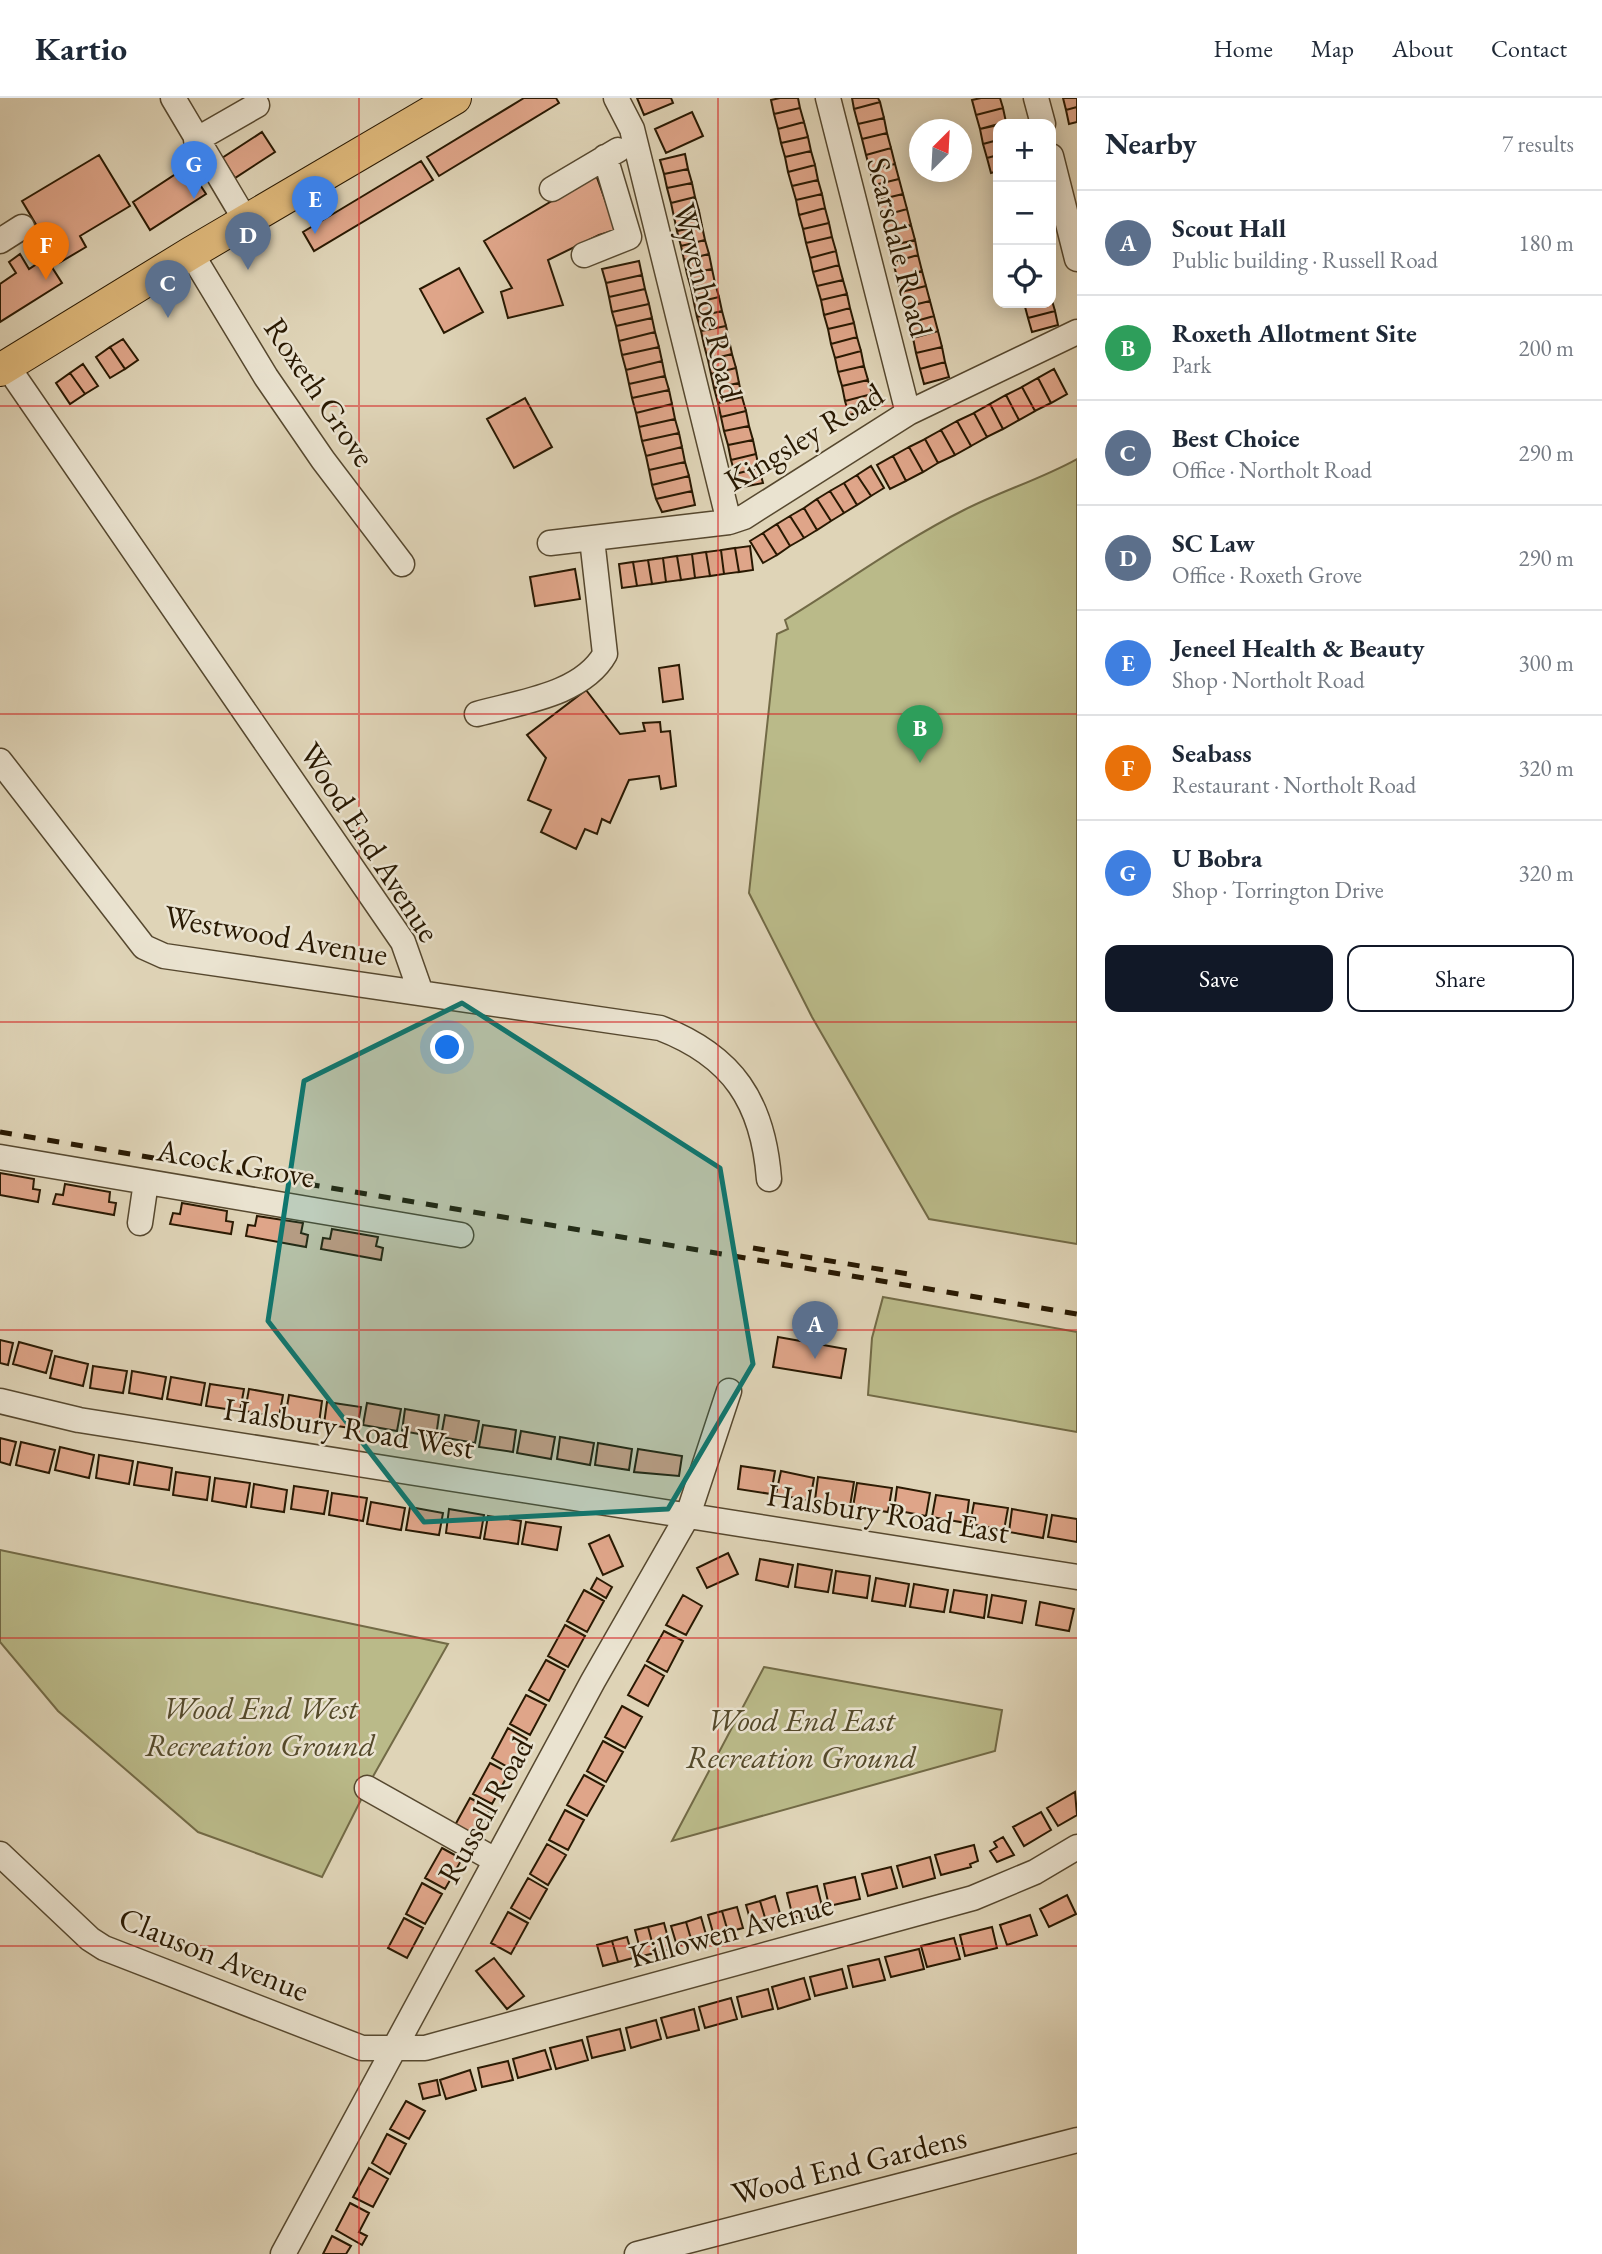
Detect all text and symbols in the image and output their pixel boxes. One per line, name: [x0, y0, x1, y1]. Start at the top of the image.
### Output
text: Kartio: [35, 27, 127, 70]
text: Home: [1213, 33, 1273, 64]
text: Map: [1311, 33, 1354, 64]
text: About: [1392, 33, 1453, 64]
text: Contact: [1491, 33, 1567, 64]
north arrow: [909, 119, 972, 182]
map controls: [993, 119, 1056, 308]
button: +: [993, 119, 1056, 182]
text: Nearby: [1105, 124, 1197, 163]
text: 7 results: [1502, 129, 1574, 159]
pin: G: [171, 141, 217, 199]
street label: Scarsdale Road: [857, 153, 943, 342]
pin: E: [292, 176, 338, 234]
button: −: [993, 182, 1056, 245]
street label: Wyvenhoe Road: [663, 198, 753, 404]
text: Scout Hall: [1172, 211, 1286, 245]
pin: D: [225, 212, 271, 270]
pin: F: [23, 222, 69, 280]
text: A: [1120, 228, 1136, 258]
text: 180 m: [1518, 228, 1574, 258]
button: locate: [993, 245, 1056, 308]
text: Public building · Russell Road: [1172, 245, 1438, 275]
pin: C: [145, 260, 191, 318]
street label: Roxeth Grove: [255, 309, 385, 475]
text: Roxeth Allotment Site: [1172, 316, 1417, 350]
text: B: [1121, 333, 1135, 363]
text: 200 m: [1518, 333, 1574, 363]
text: Park: [1172, 350, 1211, 380]
street label: Kingsley Road: [717, 373, 892, 501]
text: Best Choice: [1172, 421, 1300, 455]
text: C: [1120, 438, 1136, 468]
text: 290 m: [1518, 438, 1574, 468]
text: Office · Northolt Road: [1172, 455, 1372, 485]
text: SC Law: [1172, 526, 1255, 560]
text: D: [1119, 543, 1137, 573]
text: 290 m: [1518, 543, 1574, 573]
text: Office · Roxeth Grove: [1172, 560, 1362, 590]
text: Jeneel Health & Beauty: [1172, 631, 1425, 665]
text: E: [1121, 648, 1135, 678]
text: 300 m: [1518, 648, 1574, 678]
text: Shop · Northolt Road: [1172, 665, 1365, 695]
pin: B: [897, 705, 943, 763]
street label: Wood End Avenue: [290, 734, 450, 950]
text: Seabass: [1172, 736, 1252, 770]
text: F: [1122, 753, 1134, 783]
text: 320 m: [1518, 753, 1574, 783]
text: Restaurant · Northolt Road: [1172, 770, 1416, 800]
text: U Bobra: [1172, 841, 1263, 875]
text: G: [1120, 858, 1136, 888]
text: 320 m: [1518, 858, 1574, 888]
text: Shop · Torrington Drive: [1172, 875, 1384, 905]
street label: Westwood Avenue: [161, 895, 391, 975]
button: Save: [1105, 945, 1333, 1012]
button: Share: [1347, 945, 1574, 1012]
your location: [430, 1030, 464, 1064]
street label: Acock Grove: [153, 1128, 318, 1198]
pin: A: [792, 1301, 838, 1359]
street label: Halsbury Road West: [221, 1387, 477, 1469]
street label: Halsbury Road East: [764, 1473, 1012, 1553]
park label: Wood End West Recreation Ground: [145, 1687, 376, 1766]
park label: Wood End East Recreation Ground: [686, 1699, 917, 1778]
street label: Russell Road: [427, 1728, 543, 1891]
street label: Killowen Avenue: [625, 1883, 837, 1977]
street label: Clauson Avenue: [113, 1897, 315, 2011]
street label: Wood End Gardens: [727, 2116, 971, 2214]

